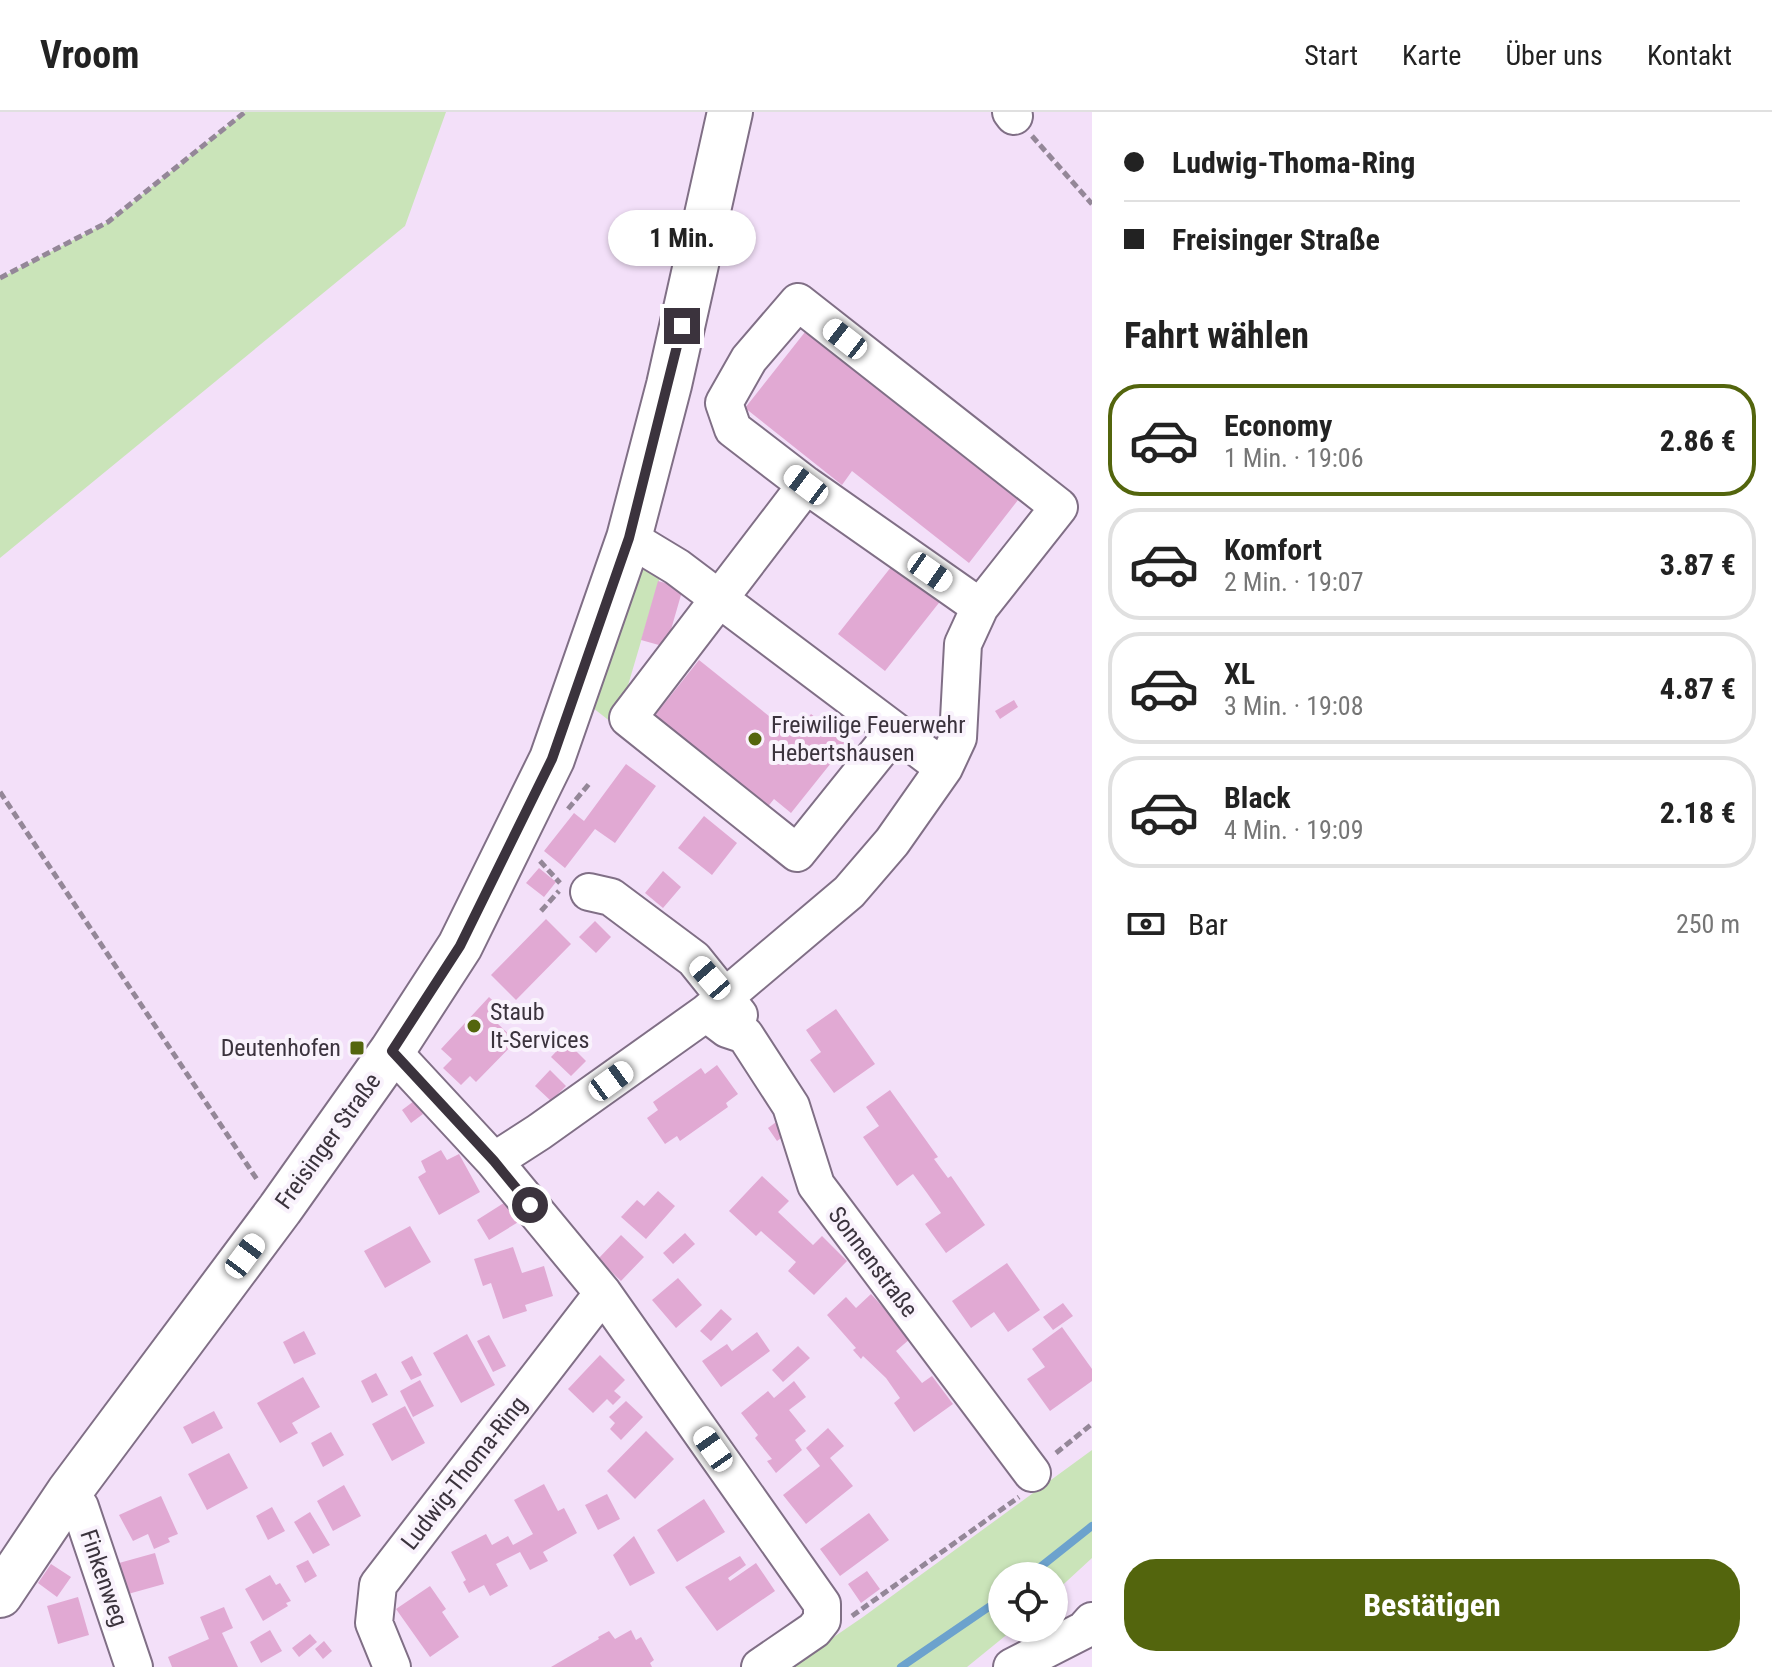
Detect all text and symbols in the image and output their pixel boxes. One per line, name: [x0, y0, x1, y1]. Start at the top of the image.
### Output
text: Vroom: [40, 33, 139, 77]
text: Start: [1304, 39, 1358, 72]
text: Karte: [1402, 39, 1461, 72]
text: Über uns: [1505, 39, 1603, 72]
text: Kontakt: [1647, 39, 1732, 72]
text: Ludwig-Thoma-Ring: [1172, 145, 1415, 180]
callout: 1 Min.: [608, 210, 756, 266]
text: Freisinger Straße: [1172, 222, 1380, 257]
text: 1 Min.: [649, 223, 715, 253]
route end: [664, 308, 700, 344]
car: [819, 315, 871, 363]
text: Fahrt wählen: [1124, 315, 1309, 357]
icon: car: [1128, 404, 1200, 476]
text: Economy: [1224, 408, 1332, 443]
text: 2.86 €: [1660, 423, 1736, 458]
text: 1 Min. · 19:06: [1224, 443, 1364, 473]
car: [780, 461, 832, 509]
icon: car: [1128, 528, 1200, 600]
text: Komfort: [1224, 532, 1322, 567]
text: 3.87 €: [1660, 547, 1736, 582]
car: [903, 548, 957, 596]
text: 2 Min. · 19:07: [1224, 567, 1364, 597]
icon: car: [1128, 652, 1200, 724]
text: XL: [1224, 656, 1255, 691]
text: 4.87 €: [1660, 671, 1736, 706]
text: 3 Min. · 19:08: [1224, 691, 1364, 721]
place label: Freiwilige Feuerwehr Hebertshausen: [771, 711, 965, 767]
marker: Freiwilige Feuerwehr Hebertshausen: [746, 730, 764, 748]
icon: car: [1128, 776, 1200, 848]
text: Black: [1224, 780, 1291, 815]
text: 2.18 €: [1660, 795, 1736, 830]
text: 4 Min. · 19:09: [1224, 815, 1364, 845]
icon: cash: [1124, 902, 1168, 946]
text: Bar: [1188, 907, 1228, 942]
text: 250 m: [1676, 909, 1740, 939]
car: [685, 952, 735, 1004]
place label: Staub It-Services: [490, 998, 589, 1054]
marker: Staub It-Services: [465, 1017, 483, 1035]
place label: Deutenhofen: [221, 1034, 341, 1062]
marker: Deutenhofen: [348, 1039, 366, 1057]
car: [585, 1057, 637, 1105]
street label: Freisinger Straße: [269, 1068, 387, 1214]
route start: [512, 1187, 548, 1223]
street label: Sonnenstraße: [822, 1201, 924, 1323]
car: [221, 1230, 269, 1282]
street label: Ludwig-Thoma-Ring: [396, 1391, 532, 1555]
car: [689, 1422, 737, 1476]
street label: Finkenweg: [74, 1526, 134, 1630]
button: Bestätigen: [1124, 1559, 1740, 1651]
map controls: [988, 1562, 1068, 1642]
button: locate: [988, 1562, 1068, 1642]

